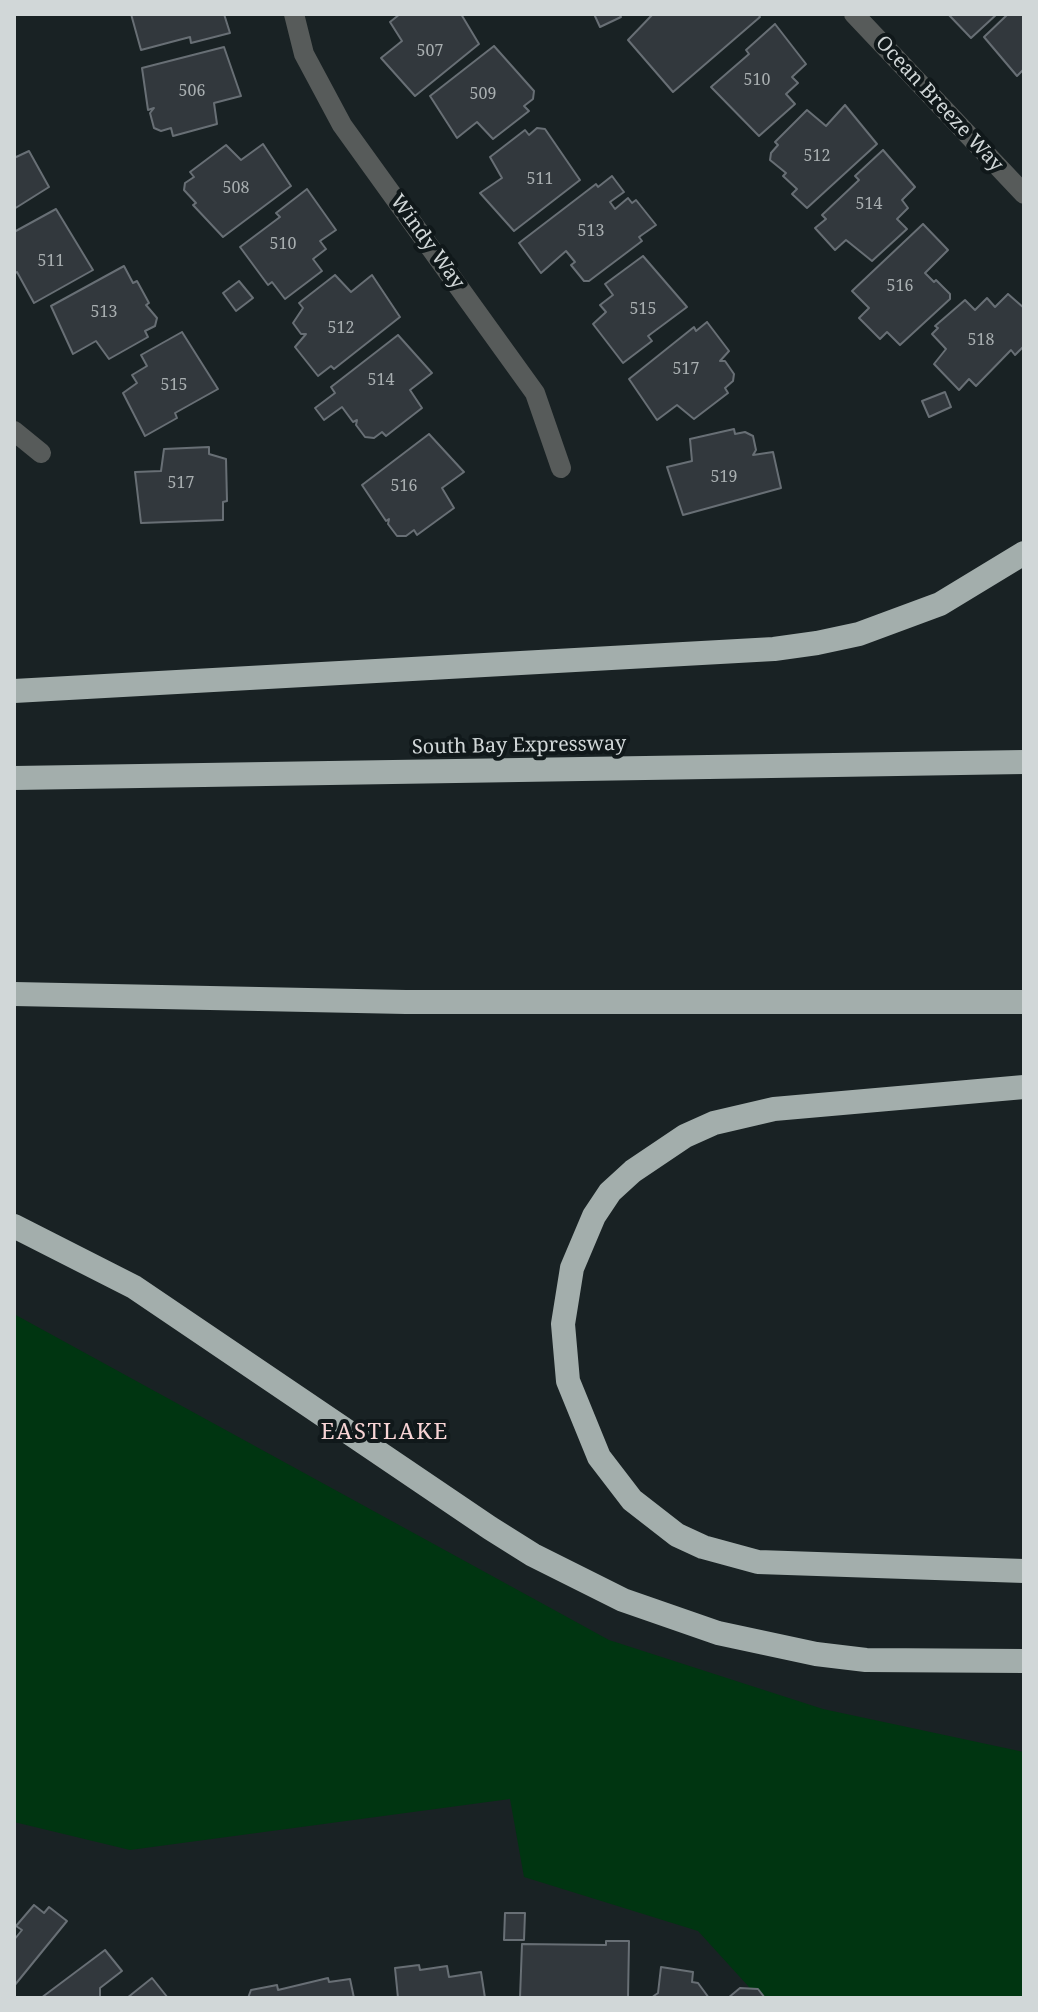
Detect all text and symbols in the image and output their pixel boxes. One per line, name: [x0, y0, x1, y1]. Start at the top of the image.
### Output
street label: Ocean Breeze Way: [870, 31, 1008, 177]
house number: 507: [417, 41, 443, 61]
house number: 510: [744, 70, 770, 90]
house number: 506: [179, 81, 205, 101]
house number: 509: [470, 84, 496, 104]
house number: 512: [804, 146, 830, 166]
house number: 511: [527, 169, 553, 189]
house number: 508: [223, 178, 249, 198]
street label: Windy Way: [385, 190, 469, 294]
house number: 514: [856, 194, 882, 214]
house number: 513: [578, 221, 604, 241]
house number: 510: [270, 234, 296, 254]
house number: 511: [38, 251, 64, 271]
house number: 516: [887, 276, 913, 296]
house number: 515: [630, 299, 656, 319]
house number: 513: [91, 302, 117, 322]
house number: 512: [328, 318, 354, 338]
house number: 518: [968, 330, 994, 350]
house number: 517: [673, 359, 699, 379]
house number: 514: [368, 370, 394, 390]
house number: 515: [161, 375, 187, 395]
house number: 519: [711, 467, 737, 487]
house number: 517: [168, 473, 194, 493]
house number: 516: [391, 476, 417, 496]
street label: South Bay Expressway: [412, 732, 626, 760]
district label: EASTLAKE: [321, 1420, 449, 1446]

